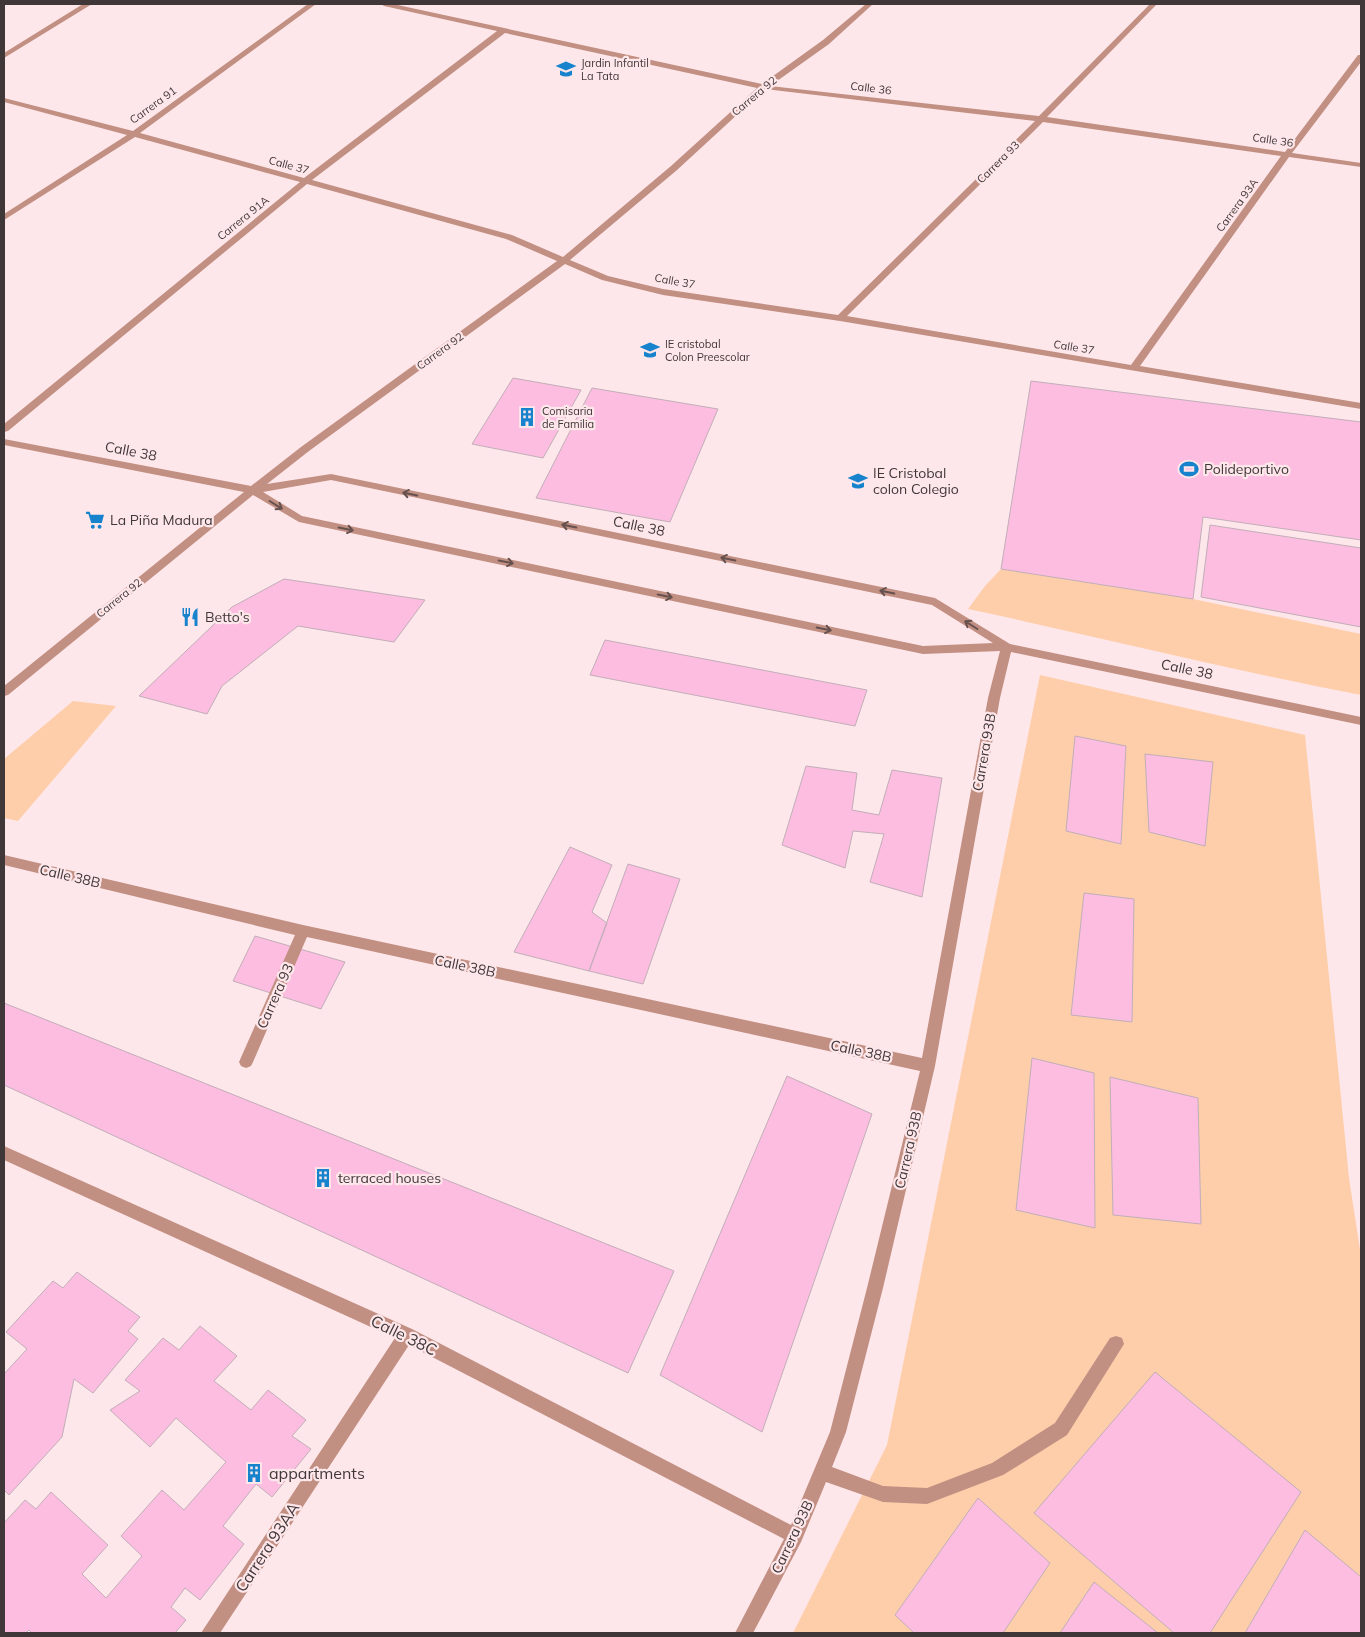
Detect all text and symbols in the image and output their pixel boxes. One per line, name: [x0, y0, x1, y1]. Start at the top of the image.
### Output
place label: Jardin Infantil La Tata: [581, 56, 649, 83]
school or university icon: Jardin Infantil La Tata: [555, 58, 577, 80]
street label: Carrera 92: [729, 73, 780, 119]
street label: Calle 36: [850, 79, 893, 98]
street label: Carrera 91: [127, 83, 179, 127]
street label: Calle 36: [1252, 130, 1295, 150]
street label: Carrera 93: [974, 138, 1022, 186]
street label: Calle 37: [267, 153, 311, 177]
street label: Carrera 93A: [1213, 176, 1261, 234]
street label: Carrera 91A: [214, 193, 272, 243]
street label: Calle 37: [653, 271, 697, 291]
street label: Carrera 92: [414, 329, 466, 373]
place label: IE cristobal Colon Preescolar: [665, 337, 750, 364]
street label: Calle 37: [1053, 337, 1095, 357]
school or university icon: IE cristobal Colon Preescolar: [639, 339, 661, 361]
place label: Comisaria de Familia: [542, 404, 594, 431]
building icon: Comisaria de Familia: [516, 406, 538, 428]
street label: Calle 38: [104, 437, 158, 465]
sports icon: Polideportivo: [1178, 458, 1200, 480]
place label: Polideportivo: [1204, 460, 1289, 478]
place label: IE Cristobal colon Colegio: [873, 464, 959, 498]
school or university icon: IE Cristobal colon Colegio: [847, 470, 869, 492]
one-way arrow: [402, 488, 418, 498]
one-way arrow: [269, 500, 283, 510]
supermarket icon: La Piña Madura: [84, 509, 106, 531]
place label: La Piña Madura: [110, 511, 213, 529]
street label: Calle 38: [611, 512, 667, 540]
one-way arrow: [561, 521, 577, 531]
one-way arrow: [338, 525, 354, 534]
one-way arrow: [721, 554, 737, 564]
one-way arrow: [497, 558, 513, 568]
street label: Carrera 92: [93, 575, 145, 621]
one-way arrow: [880, 587, 896, 597]
one-way arrow: [656, 592, 672, 601]
restaurant icon: Betto's: [179, 606, 201, 628]
place label: Betto's: [205, 608, 250, 626]
one-way arrow: [964, 619, 978, 630]
one-way arrow: [815, 625, 831, 634]
street label: Calle 38: [1159, 655, 1215, 683]
street label: Carrera 93B: [968, 712, 1000, 792]
street label: Calle 38B: [38, 860, 102, 892]
street label: Calle 38B: [433, 951, 497, 981]
street label: Carrera 93: [253, 961, 297, 1031]
street label: Calle 38B: [829, 1036, 893, 1066]
street label: Carrera 93B: [890, 1110, 926, 1190]
building icon: terraced houses: [312, 1167, 334, 1189]
place label: terraced houses: [338, 1169, 441, 1187]
street label: Calle 38C: [368, 1310, 440, 1360]
building icon: appartments: [243, 1462, 265, 1484]
place label: appartments: [269, 1463, 365, 1483]
street label: Carrera 93B: [767, 1497, 817, 1577]
street label: Carrera 93AA: [231, 1498, 303, 1596]

